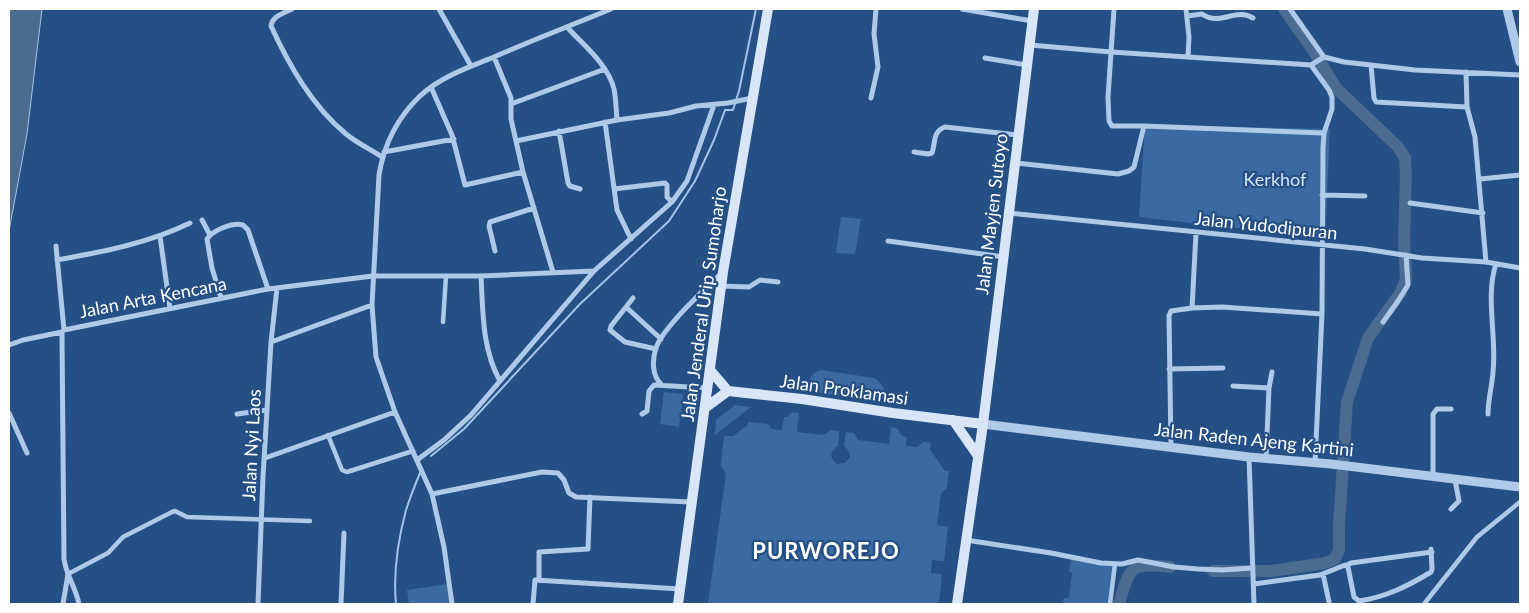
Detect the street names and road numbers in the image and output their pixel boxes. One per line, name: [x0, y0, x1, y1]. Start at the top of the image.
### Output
street label: Jalan Mayjen Sutoyo: [970, 132, 1012, 296]
street label: Jalan Jenderal Urip Sumoharjo: [676, 185, 730, 423]
street label: Jalan Yudodipuran: [1194, 207, 1339, 243]
street label: Jalan Arta Kencana: [77, 272, 228, 322]
street label: Jalan Proklamasi: [779, 369, 910, 409]
street label: Jalan Nyi Laos: [237, 388, 265, 501]
street label: Jalan Raden Ajeng Kartini: [1153, 418, 1355, 460]

